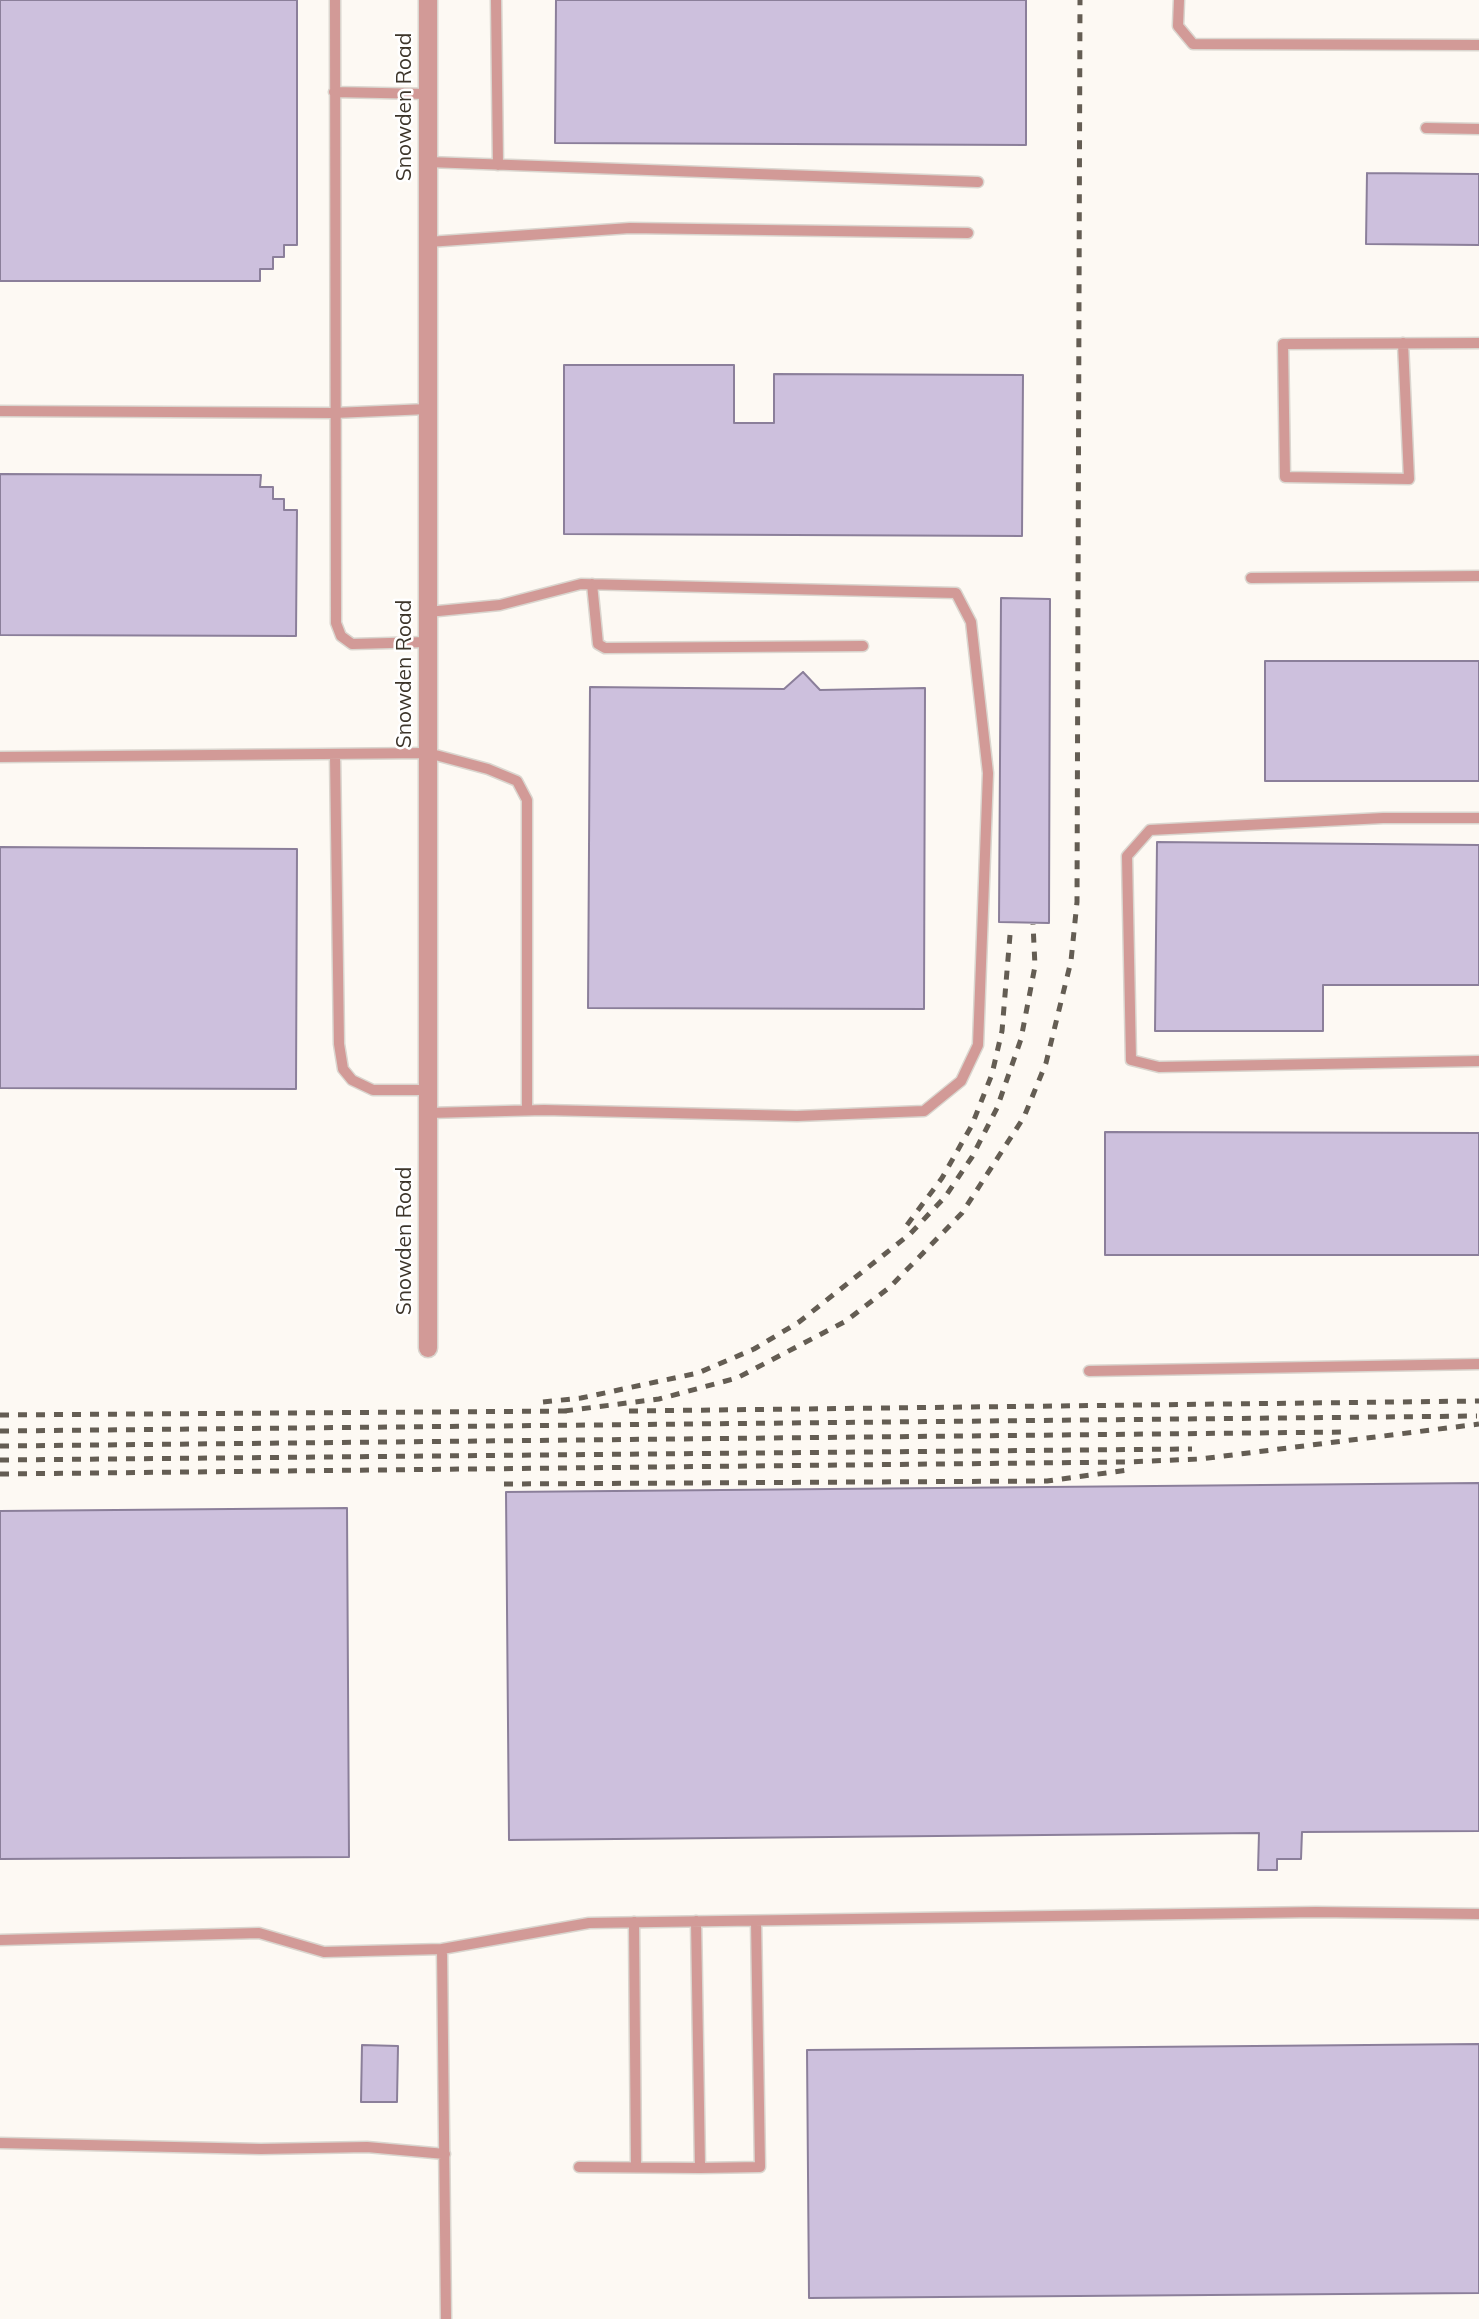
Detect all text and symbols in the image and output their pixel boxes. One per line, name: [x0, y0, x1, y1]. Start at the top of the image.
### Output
street label: Snowden Road: [392, 33, 418, 181]
street label: Snowden Road: [392, 600, 418, 748]
street label: Snowden Road: [392, 1167, 418, 1315]

